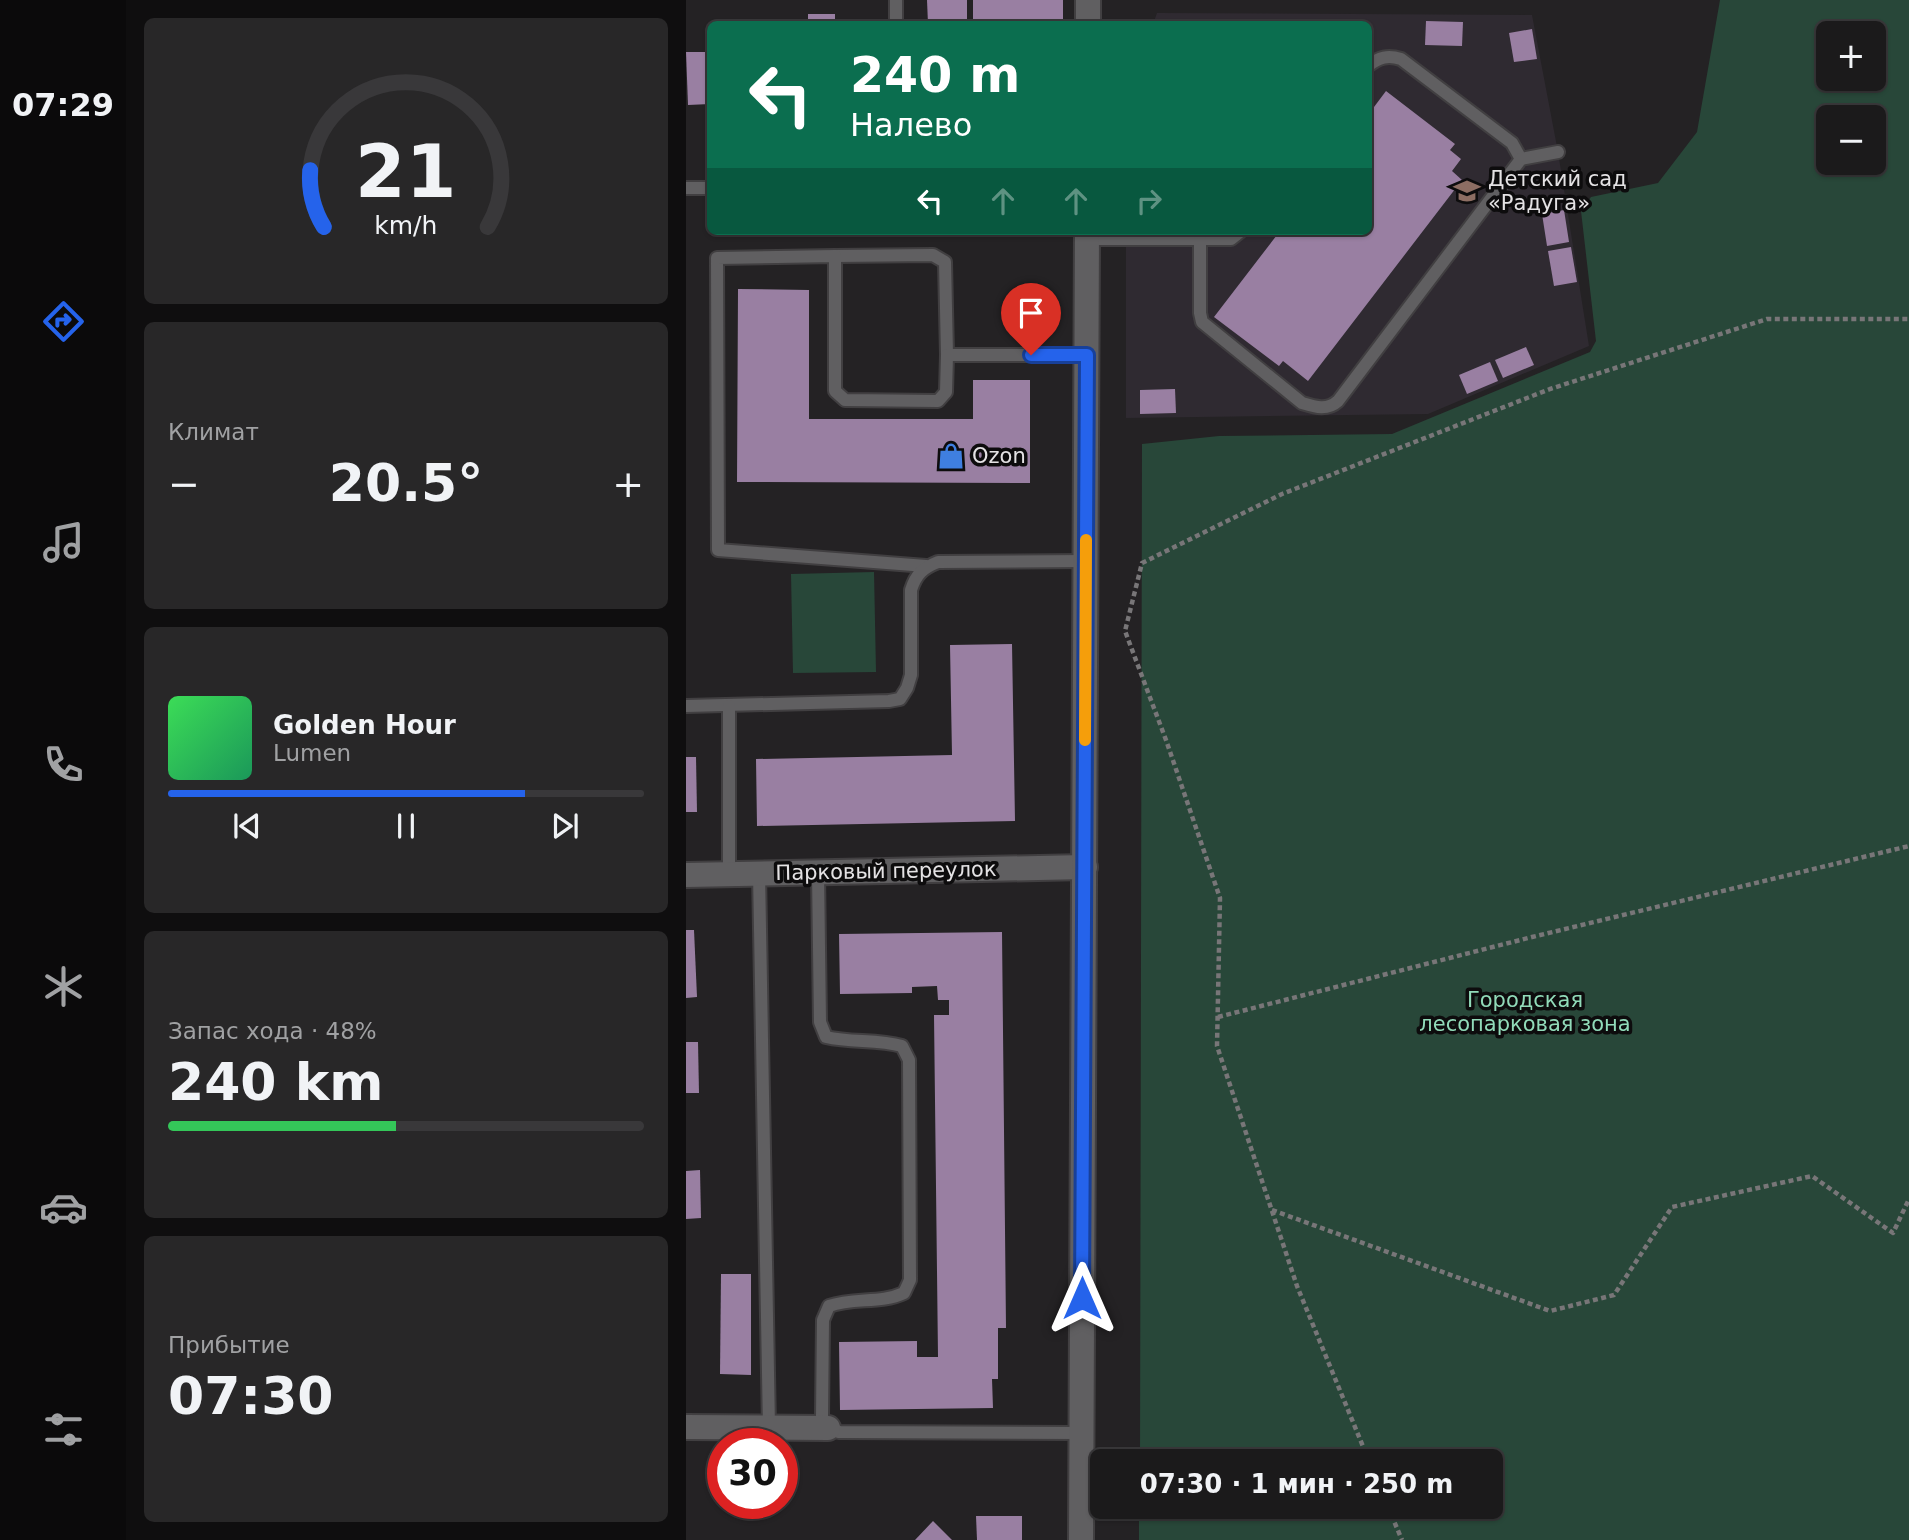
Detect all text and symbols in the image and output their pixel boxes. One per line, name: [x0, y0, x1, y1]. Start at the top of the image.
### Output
map controls: [1816, 21, 1886, 175]
button: +: [1816, 21, 1886, 91]
text: 240 m: [850, 47, 1020, 104]
icon: left: [735, 49, 826, 140]
text: 07:29: [12, 86, 114, 124]
button: −: [1816, 105, 1886, 175]
text: Налево: [850, 106, 972, 144]
text: 21: [355, 130, 457, 215]
place label: Детский сад «Радуга»: [1488, 167, 1627, 215]
school or university icon: Детский сад «Радуга»: [1452, 176, 1482, 206]
icon: left: [911, 182, 949, 220]
icon: ahead: [984, 182, 1022, 220]
icon: ahead: [1057, 182, 1095, 220]
icon: right: [1130, 182, 1168, 220]
text: km/h: [374, 211, 438, 240]
pin: [1001, 283, 1061, 355]
icon: arrive: [1012, 294, 1050, 332]
icon: directions: [39, 297, 88, 346]
text: Климат: [168, 419, 259, 445]
shop icon: Ozon: [936, 441, 966, 471]
place label: Ozon: [972, 444, 1026, 468]
text: 20.5°: [329, 453, 483, 513]
text: −: [168, 462, 200, 506]
text: +: [612, 462, 644, 506]
icon: music: [39, 518, 88, 567]
text: Golden Hour: [273, 710, 456, 740]
icon: phone: [39, 740, 88, 789]
text: Lumen: [273, 740, 351, 766]
icon: previous: [228, 807, 266, 845]
icon: pause: [387, 807, 425, 845]
icon: next: [546, 807, 584, 845]
street label: Парковый переулок: [775, 857, 997, 885]
icon: climate: [39, 962, 88, 1011]
park label: Городская лесопарковая зона: [1419, 988, 1631, 1036]
text: Запас хода · 48%: [168, 1018, 377, 1044]
text: 240 km: [168, 1052, 383, 1112]
icon: car: [39, 1183, 88, 1232]
position arrow: [1045, 1261, 1119, 1335]
text: Прибытие: [168, 1332, 290, 1358]
text: 07:30: [168, 1366, 334, 1426]
icon: filters: [39, 1405, 88, 1454]
speed limit sign: 30: [707, 1428, 798, 1519]
text: 07:30 · 1 мин · 250 m: [1140, 1469, 1453, 1499]

